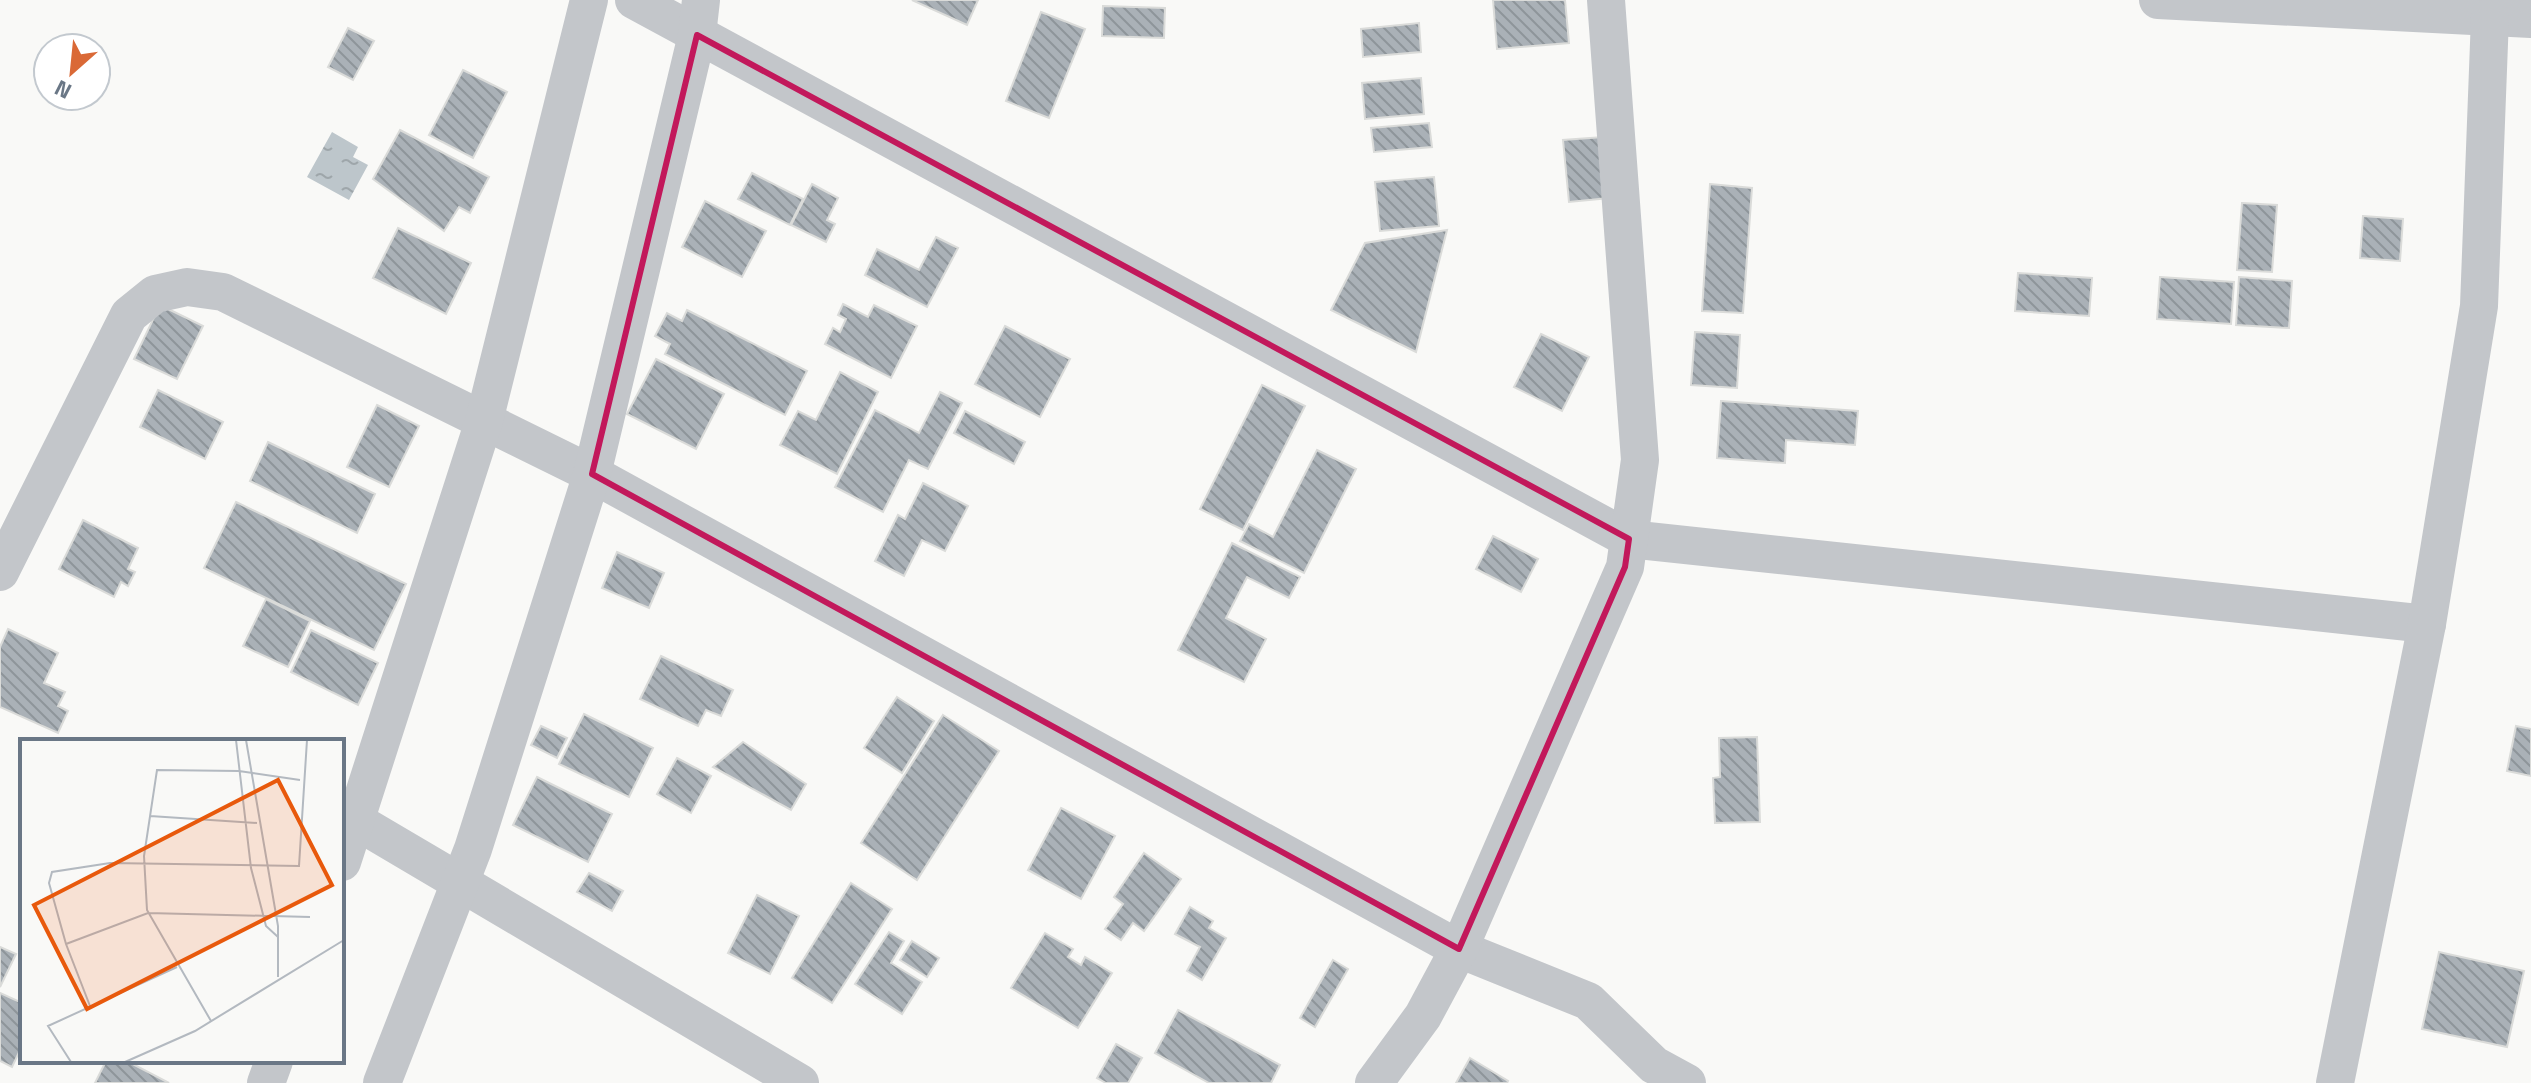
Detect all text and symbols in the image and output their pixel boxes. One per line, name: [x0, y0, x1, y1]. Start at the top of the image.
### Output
north arrow: [32, 32, 112, 112]
text: N: [48, 71, 77, 108]
inset map: [20, 739, 344, 1063]

